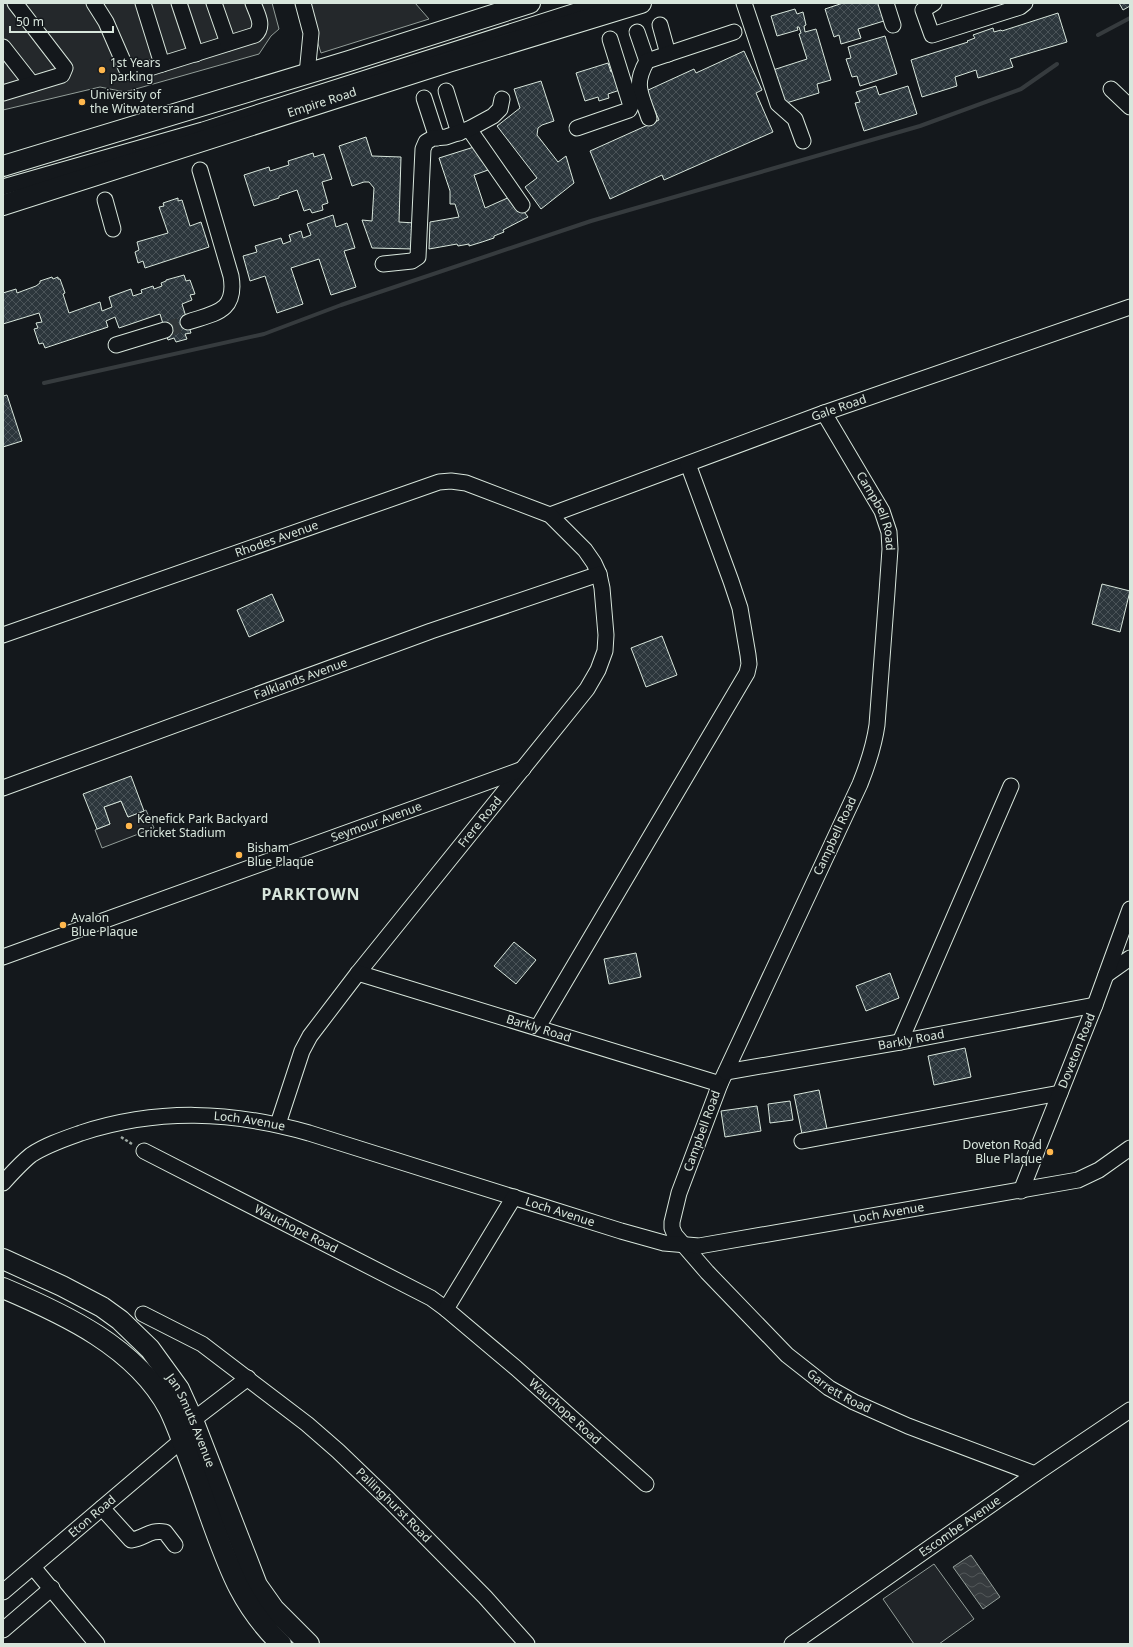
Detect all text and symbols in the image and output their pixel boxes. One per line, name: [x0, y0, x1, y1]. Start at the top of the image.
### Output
scale bar: [10, 8, 113, 34]
text: 50 m: [16, 13, 44, 30]
place label: 1st Years parking: [110, 54, 161, 85]
marker: 1st Years parking: [97, 65, 107, 75]
street label: Empire Road: [285, 83, 359, 121]
place label: University of the Witwatersrand: [90, 86, 194, 117]
marker: University of the Witwatersrand: [77, 97, 87, 107]
street label: Gale Road: [809, 390, 868, 425]
street label: Campbell Road: [852, 468, 899, 551]
street label: Rhodes Avenue: [232, 516, 321, 561]
street label: Falklands Avenue: [251, 653, 350, 703]
street label: Frere Road: [454, 793, 505, 851]
street label: Campbell Road: [809, 794, 860, 878]
street label: Seymour Avenue: [328, 797, 424, 846]
place label: Kenefick Park Backyard Cricket Stadium: [137, 810, 268, 841]
marker: Kenefick Park Backyard Cricket Stadium: [124, 821, 134, 831]
place label: Bisham Blue Plaque: [247, 839, 314, 870]
marker: Bisham Blue Plaque: [234, 850, 244, 860]
district label: PARKTOWN: [261, 883, 361, 905]
place label: Avalon Blue Plaque: [71, 909, 138, 940]
marker: Avalon Blue Plaque: [58, 920, 68, 930]
street label: Barkly Road: [504, 1010, 573, 1046]
street label: Doveton Road: [1054, 1010, 1099, 1091]
street label: Barkly Road: [877, 1025, 946, 1054]
street label: Campbell Road: [679, 1088, 724, 1174]
street label: Loch Avenue: [213, 1107, 287, 1135]
place label: Doveton Road Blue Plaque: [962, 1136, 1042, 1167]
marker: Doveton Road Blue Plaque: [1045, 1147, 1055, 1157]
street label: Loch Avenue: [523, 1192, 597, 1230]
street label: Loch Avenue: [851, 1198, 926, 1227]
street label: Wauchope Road: [252, 1200, 341, 1257]
street label: Garrett Road: [804, 1365, 874, 1417]
street label: Jan Smuts Avenue: [162, 1369, 220, 1470]
street label: Wauchope Road: [525, 1374, 605, 1448]
street label: Pallinghurst Road: [352, 1464, 435, 1546]
street label: Eton Road: [64, 1491, 119, 1541]
street label: Escombe Avenue: [915, 1491, 1004, 1561]

